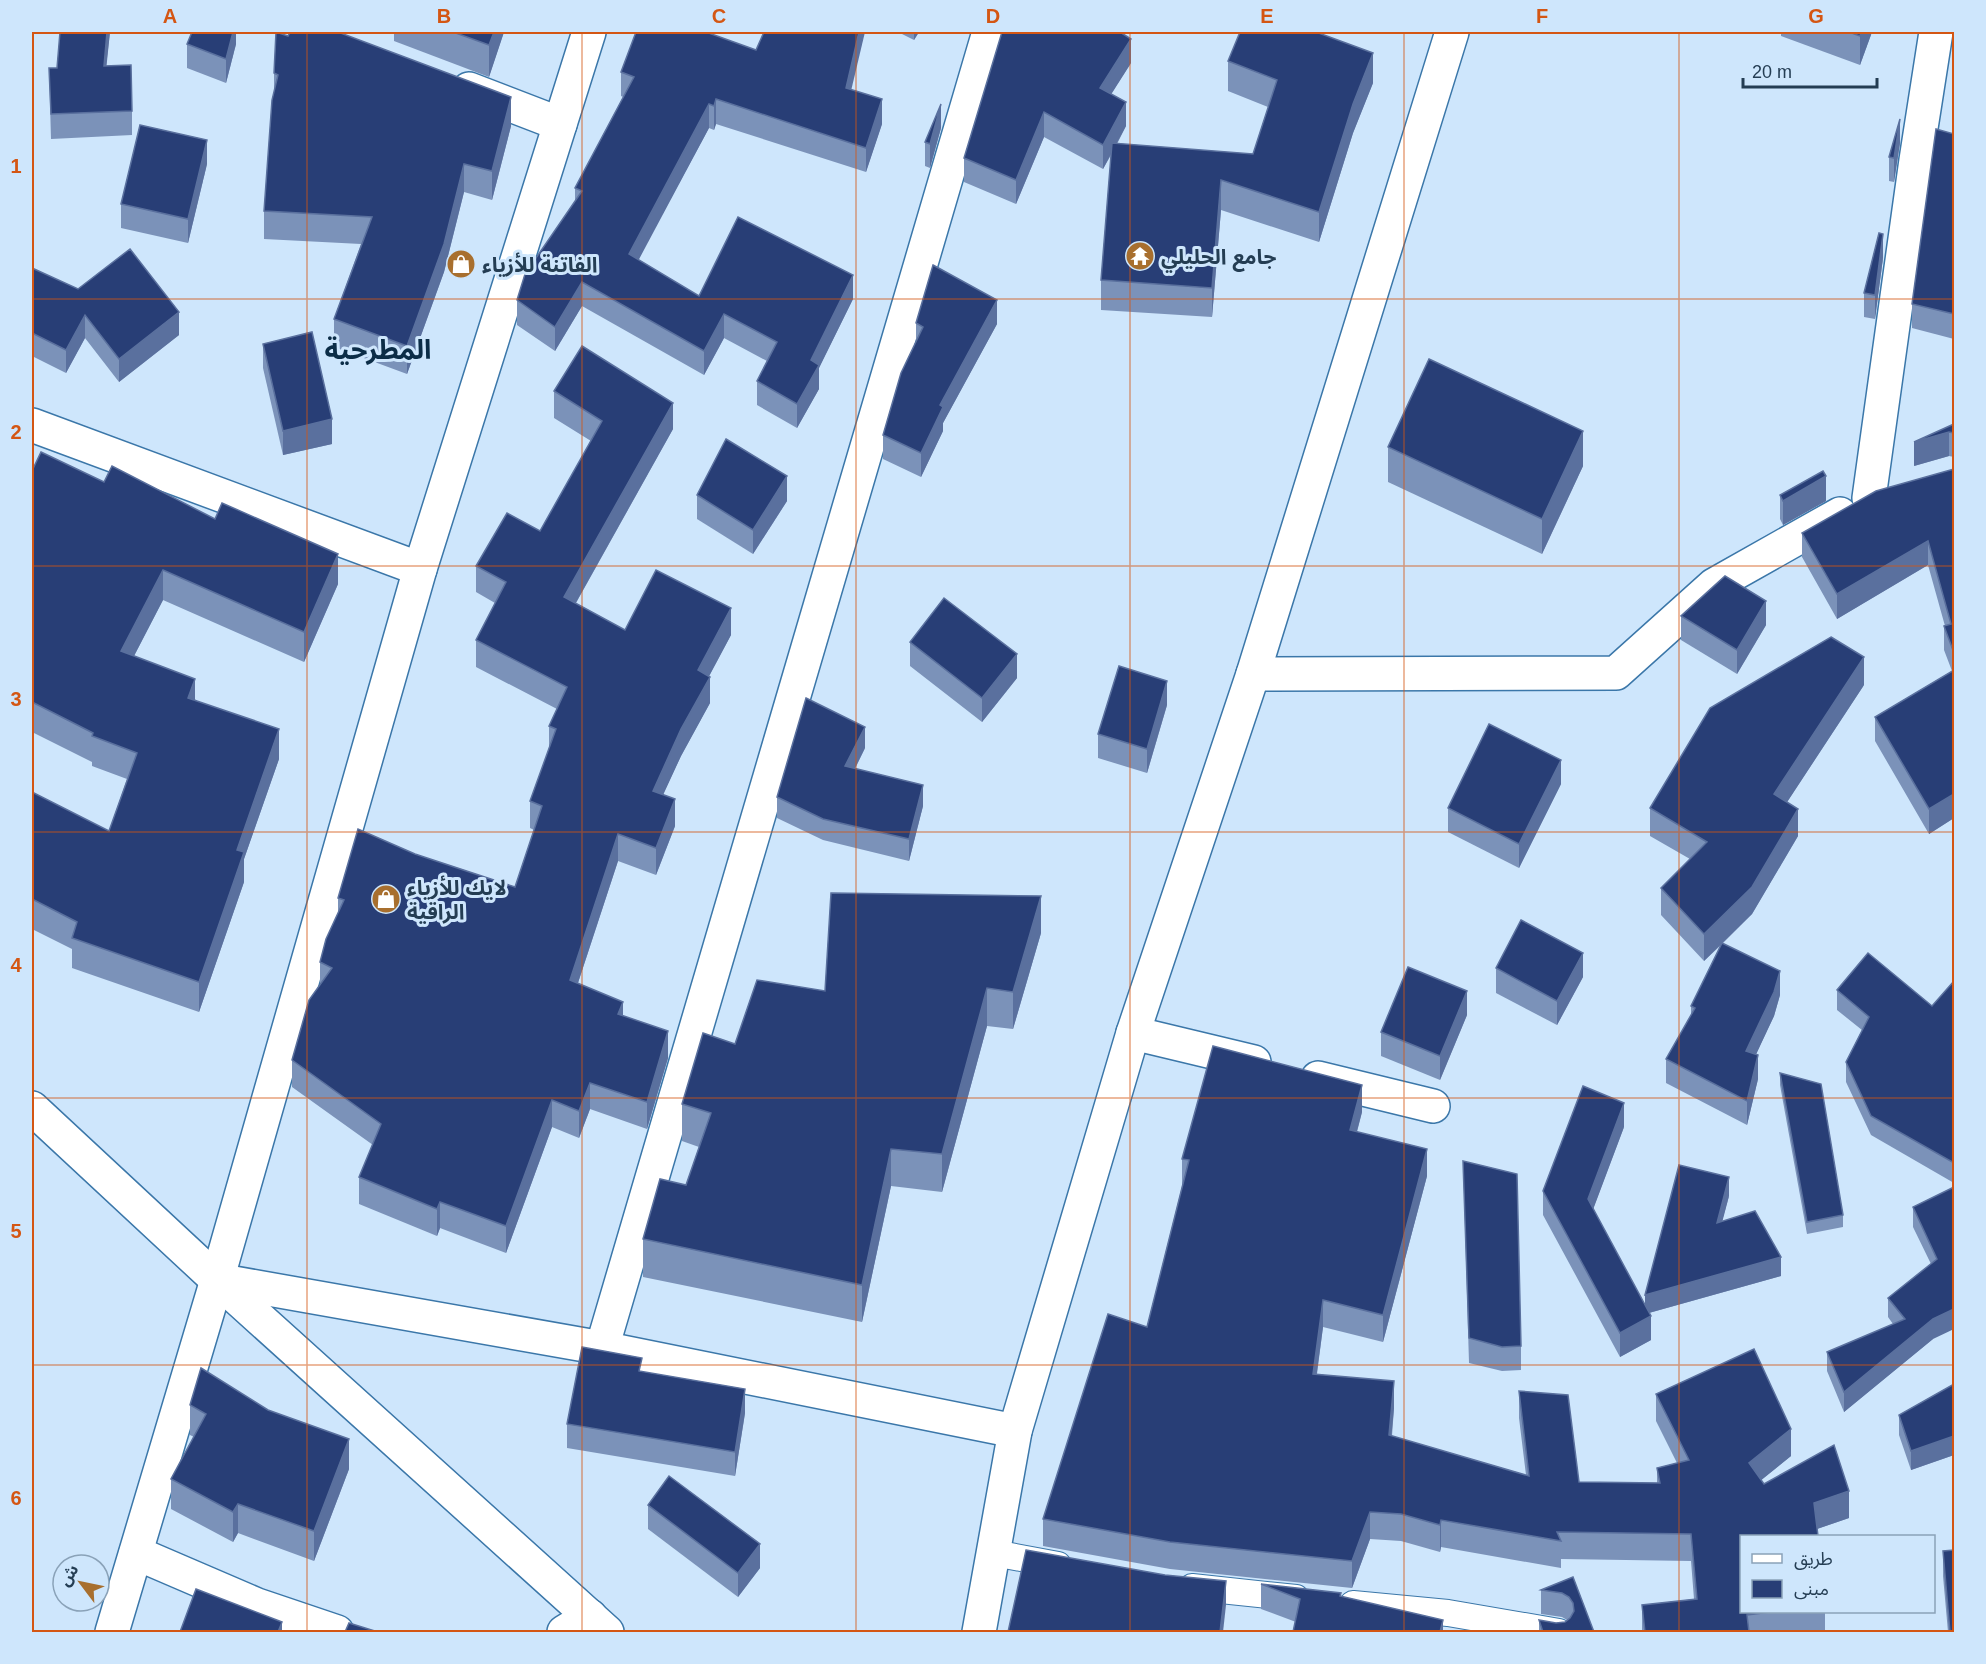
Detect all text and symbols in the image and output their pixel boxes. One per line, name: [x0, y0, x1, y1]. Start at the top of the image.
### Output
text: A: [163, 5, 177, 27]
text: B: [437, 5, 451, 27]
text: C: [712, 5, 726, 27]
text: D: [986, 5, 1000, 27]
text: E: [1260, 5, 1274, 27]
text: F: [1536, 5, 1548, 27]
text: G: [1808, 5, 1824, 27]
scale bar: [1743, 51, 1876, 89]
text: 20 m: [1752, 62, 1792, 82]
text: 1: [10, 155, 22, 177]
temple icon: جامع الحليلي: [1124, 240, 1156, 272]
place label: جامع الحليلي: [1161, 245, 1276, 273]
shop icon: الفاتنة للأزياء: [445, 248, 477, 280]
place label: الفاتنة للأزياء: [482, 252, 597, 277]
district label: المطرحية: [325, 335, 431, 366]
text: 2: [10, 421, 22, 443]
text: 3: [10, 688, 22, 710]
place label: لايك للأزياء الراقية: [407, 875, 507, 924]
shop icon: لايك للأزياء الراقية: [370, 883, 402, 915]
text: 4: [10, 954, 22, 976]
text: 5: [10, 1220, 22, 1242]
text: 6: [10, 1487, 22, 1509]
legend: [1740, 1535, 1935, 1613]
text: طريق: [1794, 1549, 1833, 1570]
north arrow: [51, 1553, 111, 1613]
text: ش: [56, 1561, 83, 1590]
text: مبنى: [1794, 1579, 1829, 1600]

